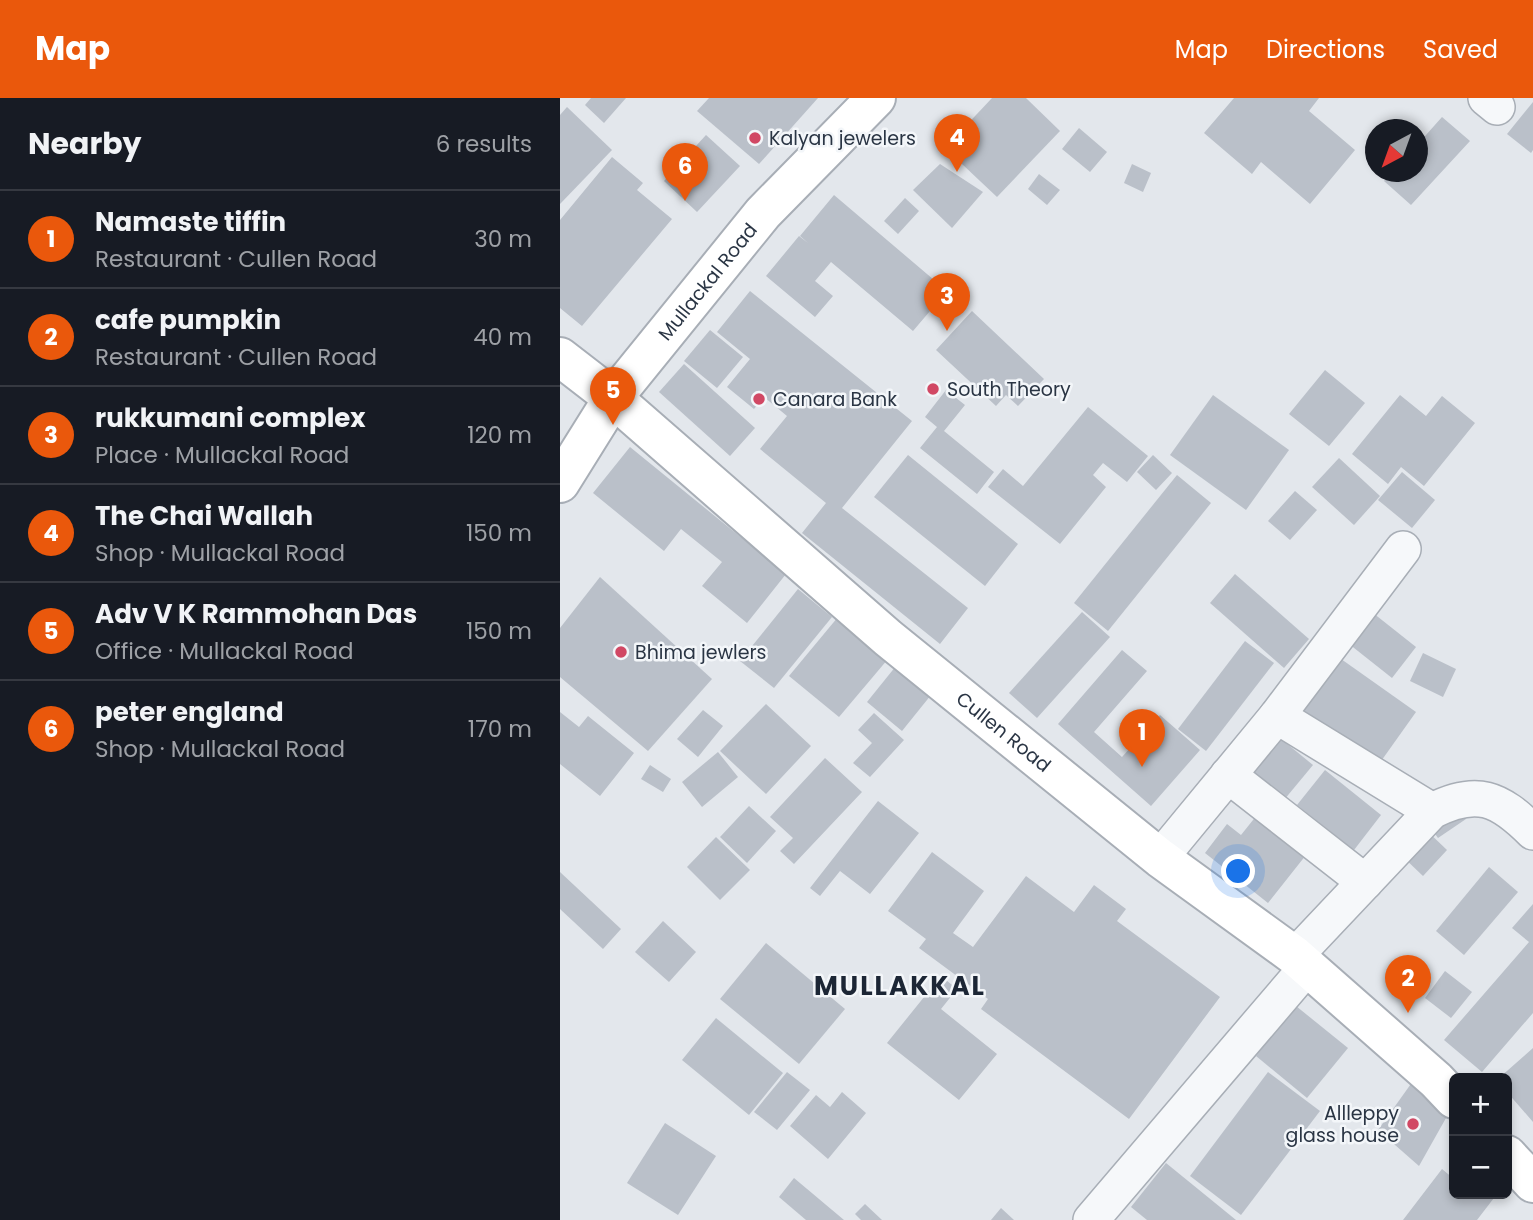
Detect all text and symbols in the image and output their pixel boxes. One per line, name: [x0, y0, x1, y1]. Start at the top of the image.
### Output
text: Map: [35, 25, 110, 72]
text: Map: [1175, 33, 1228, 66]
text: Directions: [1266, 33, 1385, 66]
text: Saved: [1423, 33, 1498, 66]
pin: 4: [934, 114, 980, 172]
north arrow: [1365, 119, 1428, 182]
text: Nearby: [28, 122, 142, 165]
place label: Kalyan jewelers: [769, 125, 916, 152]
text: 6 results: [436, 128, 532, 160]
marker: Kalyan jewelers: [747, 130, 763, 146]
pin: 6: [662, 143, 708, 201]
text: Namaste tiffin: [95, 204, 286, 240]
street label: Mullackal Road: [651, 217, 763, 346]
text: 1: [47, 223, 55, 255]
text: 30 m: [474, 223, 532, 255]
text: Restaurant · Cullen Road: [95, 243, 377, 275]
pin: 3: [924, 273, 970, 331]
text: cafe pumpkin: [95, 302, 281, 338]
text: 2: [44, 321, 58, 353]
text: 40 m: [473, 321, 532, 353]
text: Restaurant · Cullen Road: [95, 341, 377, 373]
pin: 5: [590, 367, 636, 425]
place label: South Theory: [947, 376, 1071, 403]
marker: South Theory: [925, 381, 941, 397]
place label: Canara Bank: [773, 386, 897, 413]
marker: Canara Bank: [751, 391, 767, 407]
text: rukkumani complex: [95, 400, 366, 436]
text: 3: [44, 419, 58, 451]
text: 120 m: [467, 419, 532, 451]
text: Place · Mullackal Road: [95, 439, 349, 471]
text: The Chai Wallah: [95, 498, 313, 534]
text: 4: [43, 517, 59, 549]
text: 150 m: [466, 517, 532, 549]
text: Shop · Mullackal Road: [95, 537, 345, 569]
text: Adv V K Rammohan Das: [95, 596, 417, 632]
text: 5: [44, 615, 58, 647]
text: 150 m: [466, 615, 532, 647]
text: Office · Mullackal Road: [95, 635, 354, 667]
place label: Bhima jewlers: [635, 639, 767, 666]
marker: Bhima jewlers: [613, 644, 629, 660]
street label: Cullen Road: [951, 685, 1057, 778]
text: peter england: [95, 694, 284, 730]
pin: 1: [1119, 709, 1165, 767]
text: 6: [44, 713, 58, 745]
text: 170 m: [468, 713, 532, 745]
text: Shop · Mullackal Road: [95, 733, 345, 765]
your location: [1221, 854, 1255, 888]
pin: 2: [1385, 955, 1431, 1013]
district label: MULLAKKAL: [814, 968, 986, 1004]
map controls: [1449, 1073, 1512, 1199]
button: +: [1449, 1073, 1512, 1136]
place label: Allleppy glass house: [1286, 1100, 1399, 1149]
marker: Allleppy glass house: [1405, 1116, 1421, 1132]
button: −: [1449, 1136, 1512, 1199]

